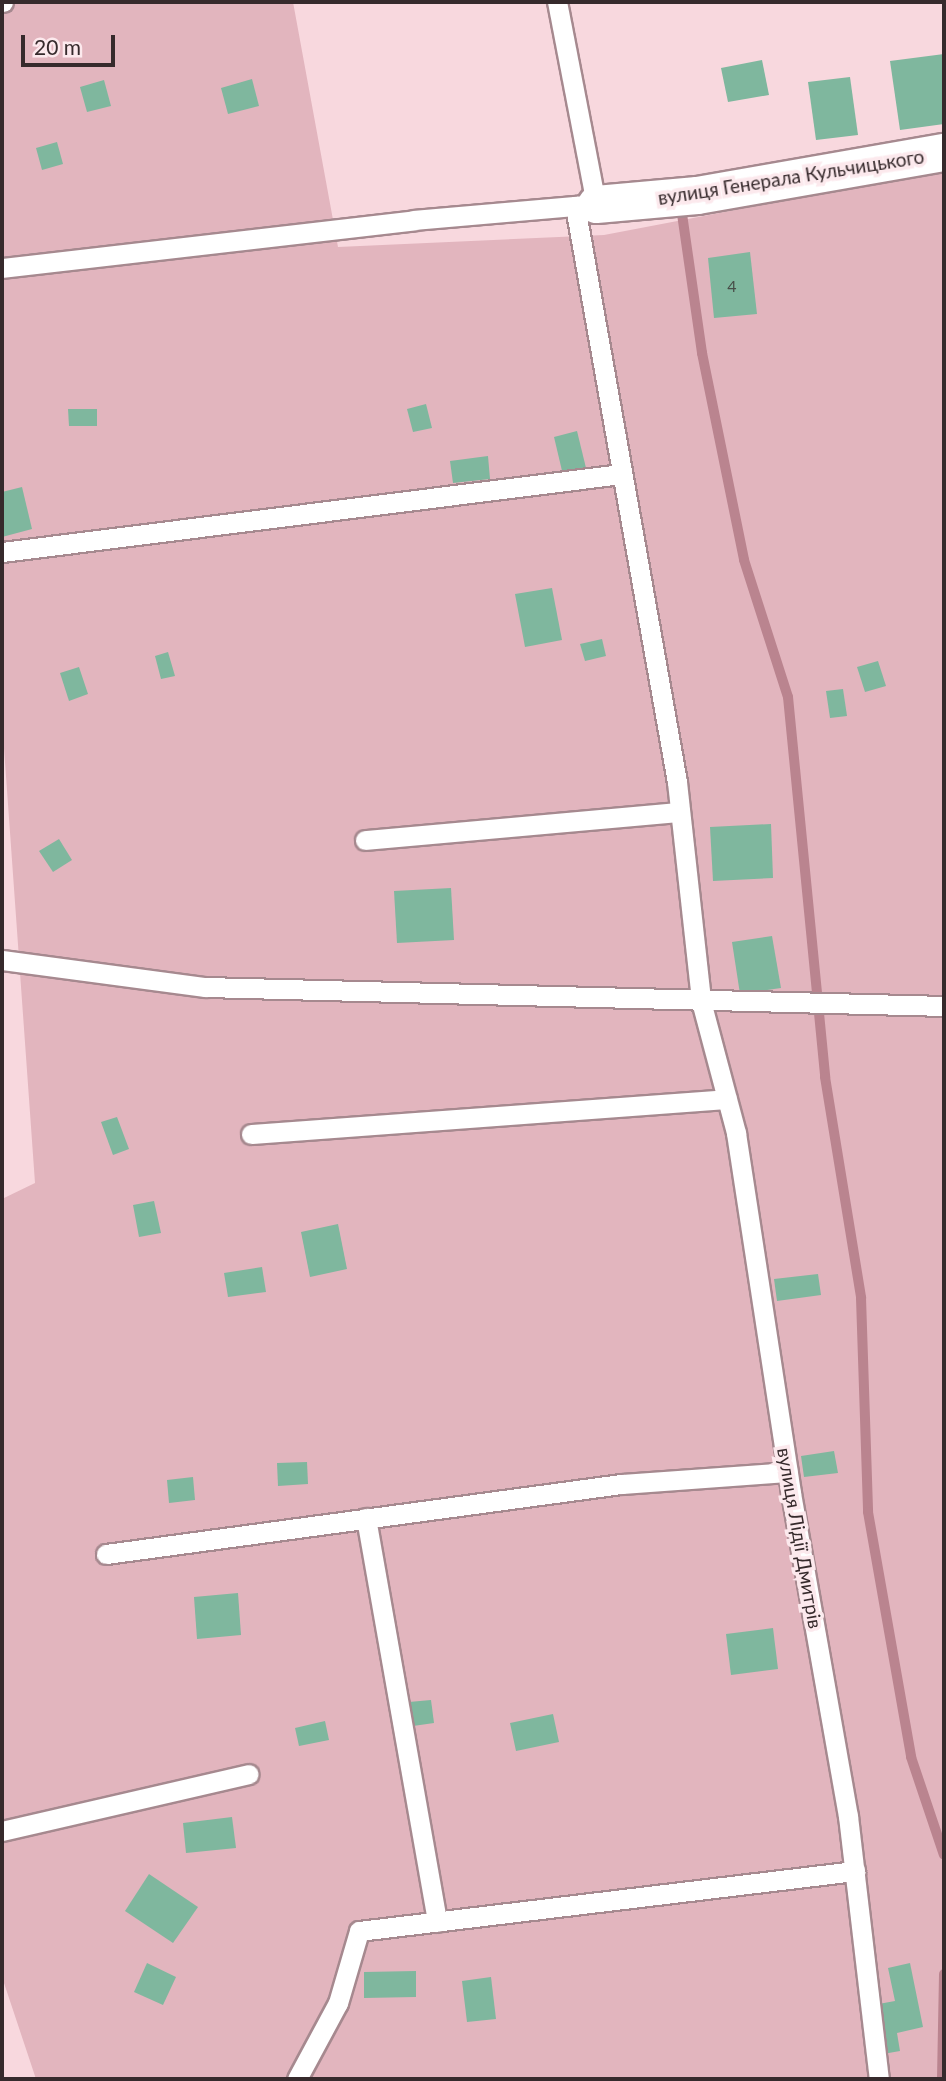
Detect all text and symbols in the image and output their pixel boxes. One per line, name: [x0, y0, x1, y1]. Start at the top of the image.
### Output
scale bar: [24, 21, 119, 65]
text: 20 m: [34, 34, 81, 59]
street label: вулиця Генерала Кульчицького: [656, 145, 926, 209]
house number: 4: [727, 276, 737, 296]
street label: вулиця Лідії Дмитрів: [773, 1446, 827, 1630]

